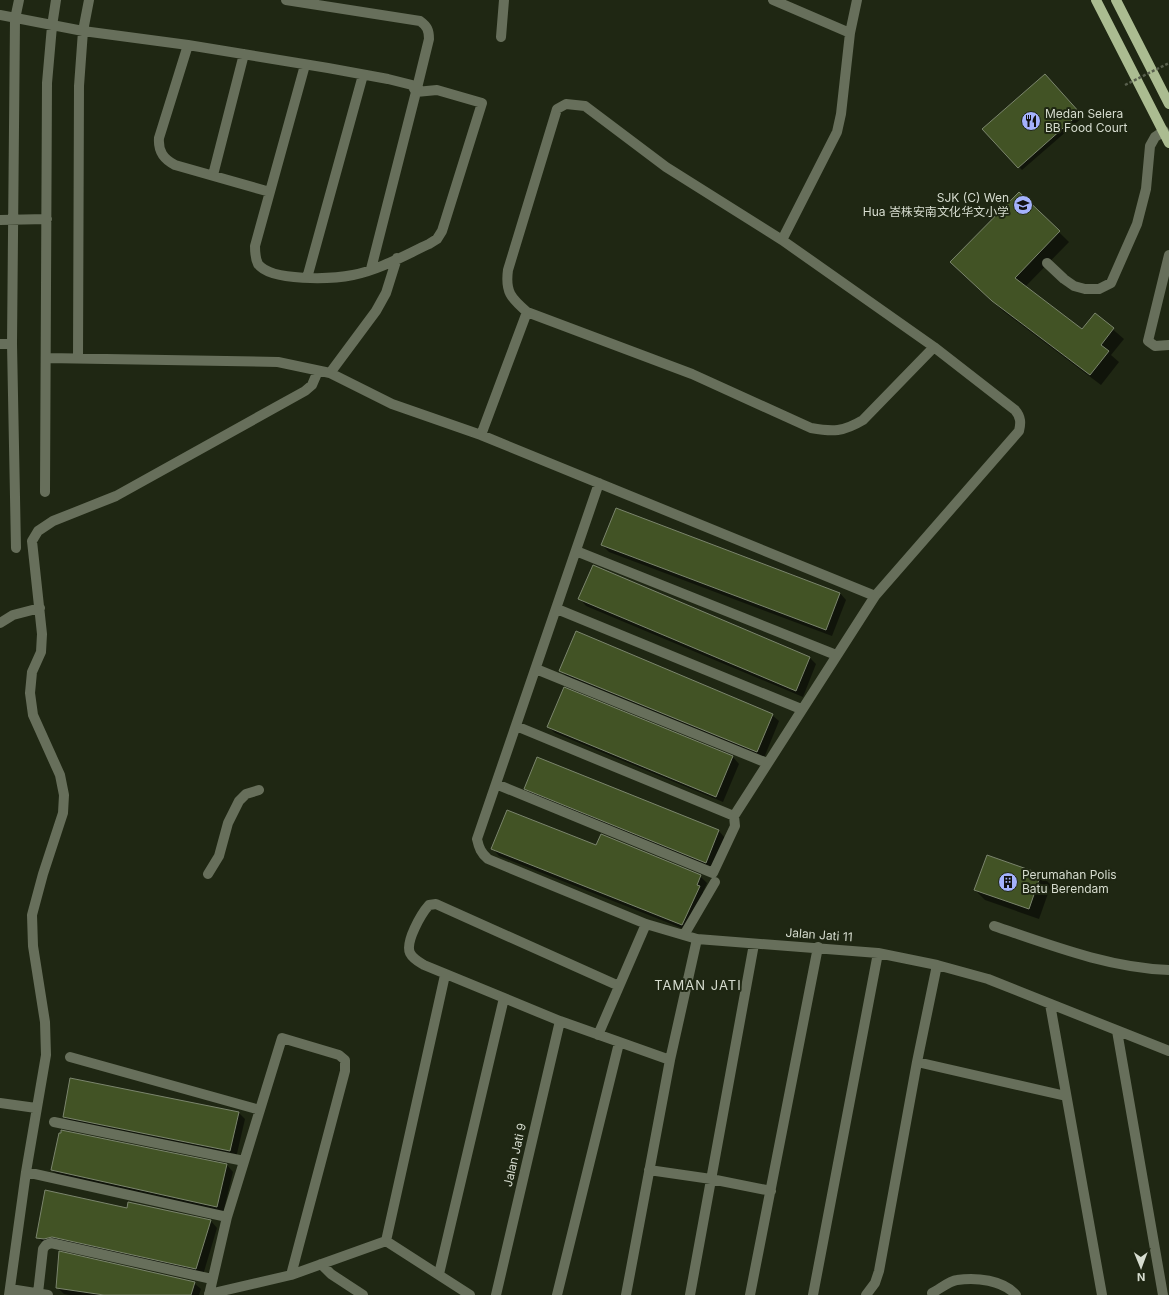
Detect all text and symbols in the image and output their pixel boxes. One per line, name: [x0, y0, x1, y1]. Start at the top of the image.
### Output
place label: Medan Selera BB Food Court: [1045, 106, 1128, 135]
restaurant icon: Medan Selera BB Food Court: [1020, 110, 1042, 132]
place label: SJK (C) Wen Hua 峇株安南文化华文小学: [863, 190, 1009, 219]
school or university icon: SJK (C) Wen Hua 峇株安南文化华文小学: [1012, 194, 1034, 216]
place label: Perumahan Polis Batu Berendam: [1022, 867, 1117, 896]
building icon: Perumahan Polis Batu Berendam: [997, 871, 1019, 893]
street label: Jalan Jati 11: [785, 925, 853, 944]
district label: TAMAN JATI: [654, 977, 742, 993]
street label: Jalan Jati 9: [500, 1122, 529, 1188]
north arrow: [1121, 1247, 1161, 1287]
text: N: [1137, 1270, 1145, 1284]

